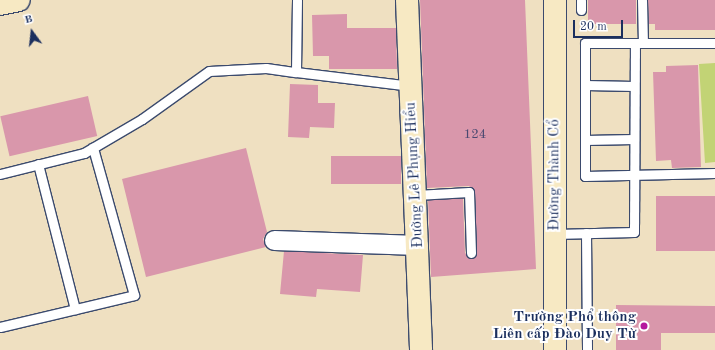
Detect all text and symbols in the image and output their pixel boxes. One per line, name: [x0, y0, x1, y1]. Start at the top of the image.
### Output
north arrow: [12, 12, 52, 52]
scale bar: [575, 12, 625, 38]
text: B: [24, 14, 34, 26]
text: 20 m: [580, 21, 607, 33]
street label: Đường Lê Phụng Hiểu: [402, 102, 428, 248]
street label: Đường Thành Cổ: [546, 119, 564, 231]
house number: 124: [464, 127, 486, 143]
place label: Trường Phổ thông Liên cấp Đào Duy Từ: [493, 308, 636, 343]
marker: Trường Phổ thông Liên cấp Đào Duy Từ: [639, 321, 649, 331]

